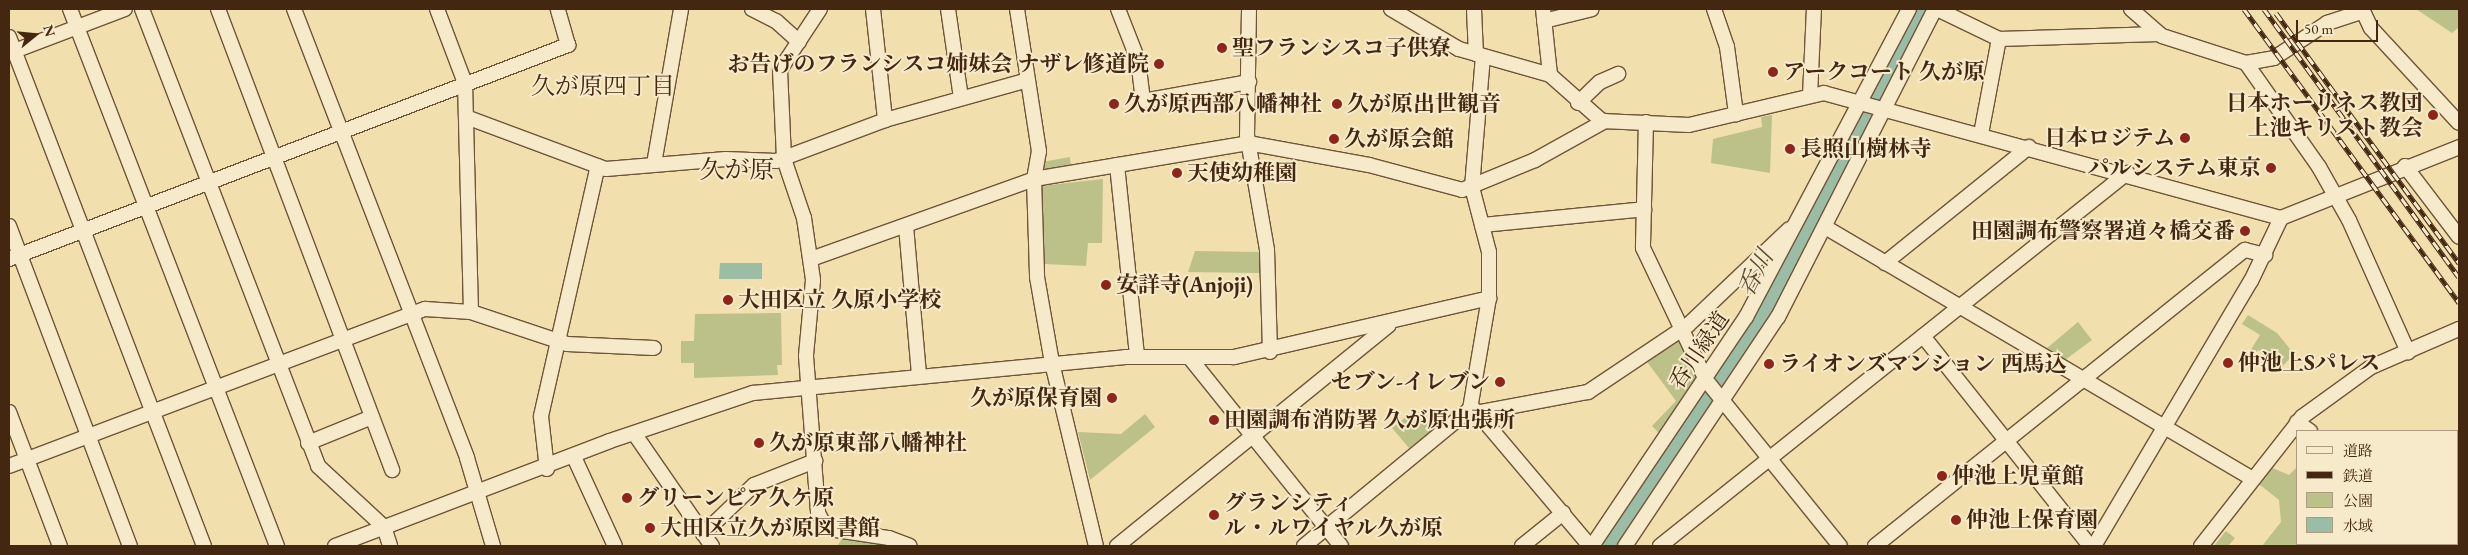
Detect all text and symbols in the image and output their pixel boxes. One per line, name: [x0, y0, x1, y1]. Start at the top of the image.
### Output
north arrow: [10, 10, 60, 60]
scale bar: [2298, 10, 2380, 42]
text: 50 m: [2304, 19, 2333, 38]
text: N: [39, 23, 60, 39]
place label: 聖フランシスコ子供寮: [1232, 35, 1452, 61]
marker: 聖フランシスコ子供寮: [1216, 42, 1228, 54]
place label: お告げのフランシスコ姉妹会 ナザレ修道院: [726, 51, 1149, 77]
marker: お告げのフランシスコ姉妹会 ナザレ修道院: [1153, 58, 1165, 70]
place label: アークコート 久が原: [1783, 59, 1986, 85]
marker: アークコート 久が原: [1767, 66, 1779, 78]
district label: 久が原四丁目: [531, 72, 675, 100]
place label: 日本ホーリネス教団 上池キリスト教会: [2225, 89, 2423, 140]
place label: 久が原西部八幡神社: [1124, 91, 1322, 117]
place label: 久が原出世観音: [1347, 91, 1501, 117]
marker: 久が原西部八幡神社: [1108, 98, 1120, 110]
marker: 久が原出世観音: [1331, 98, 1343, 110]
marker: 日本ホーリネス教団 上池キリスト教会: [2427, 109, 2439, 121]
place label: 日本ロジテム: [2043, 125, 2175, 151]
place label: 久が原会館: [1344, 126, 1454, 152]
marker: 日本ロジテム: [2179, 132, 2191, 144]
marker: 久が原会館: [1328, 133, 1340, 145]
place label: 長照山樹林寺: [1800, 136, 1932, 162]
marker: 長照山樹林寺: [1784, 143, 1796, 155]
district label: 久が原: [700, 154, 774, 184]
place label: パルシステム東京: [2085, 155, 2261, 181]
place label: 天使幼稚園: [1187, 160, 1297, 186]
marker: パルシステム東京: [2265, 162, 2277, 174]
marker: 天使幼稚園: [1171, 167, 1183, 179]
place label: 田園調布警察署道々橋交番: [1971, 218, 2235, 244]
marker: 田園調布警察署道々橋交番: [2239, 225, 2251, 237]
water label: 呑川: [1731, 245, 1779, 301]
place label: 安詳寺(Anjoji): [1116, 272, 1253, 298]
marker: 安詳寺(Anjoji): [1100, 279, 1112, 291]
place label: 大田区立 久原小学校: [738, 287, 941, 313]
marker: 大田区立 久原小学校: [722, 294, 734, 306]
street label: 呑川緑道: [1663, 306, 1735, 394]
place label: 仲池上Sパレス: [2238, 350, 2381, 376]
place label: ライオンズマンション 西馬込: [1779, 351, 2070, 377]
marker: 仲池上Sパレス: [2222, 357, 2234, 369]
marker: ライオンズマンション 西馬込: [1763, 358, 1775, 370]
place label: セブン-イレブン: [1329, 369, 1490, 395]
marker: セブン-イレブン: [1494, 376, 1506, 388]
place label: 久が原保育園: [970, 385, 1102, 411]
marker: 久が原保育園: [1106, 392, 1118, 404]
place label: 田園調布消防署 久が原出張所: [1224, 407, 1515, 433]
marker: 田園調布消防署 久が原出張所: [1208, 414, 1220, 426]
place label: 久が原東部八幡神社: [769, 430, 967, 456]
legend: [2296, 430, 2458, 545]
marker: 久が原東部八幡神社: [753, 437, 765, 449]
text: 道路: [2343, 441, 2373, 460]
place label: 仲池上児童館: [1952, 463, 2084, 489]
text: 鉄道: [2343, 466, 2373, 485]
marker: 仲池上児童館: [1936, 470, 1948, 482]
place label: グリーンピア久ケ原: [637, 485, 835, 511]
place label: グランシティ ル・ルワイヤル久が原: [1224, 489, 1444, 540]
text: 公園: [2343, 491, 2373, 510]
marker: グリーンピア久ケ原: [621, 492, 633, 504]
place label: 仲池上保育園: [1966, 507, 2098, 533]
marker: グランシティ ル・ルワイヤル久が原: [1208, 509, 1220, 521]
marker: 仲池上保育園: [1950, 514, 1962, 526]
place label: 大田区立久が原図書館: [660, 515, 880, 541]
text: 水域: [2343, 516, 2373, 535]
marker: 大田区立久が原図書館: [644, 522, 656, 534]

